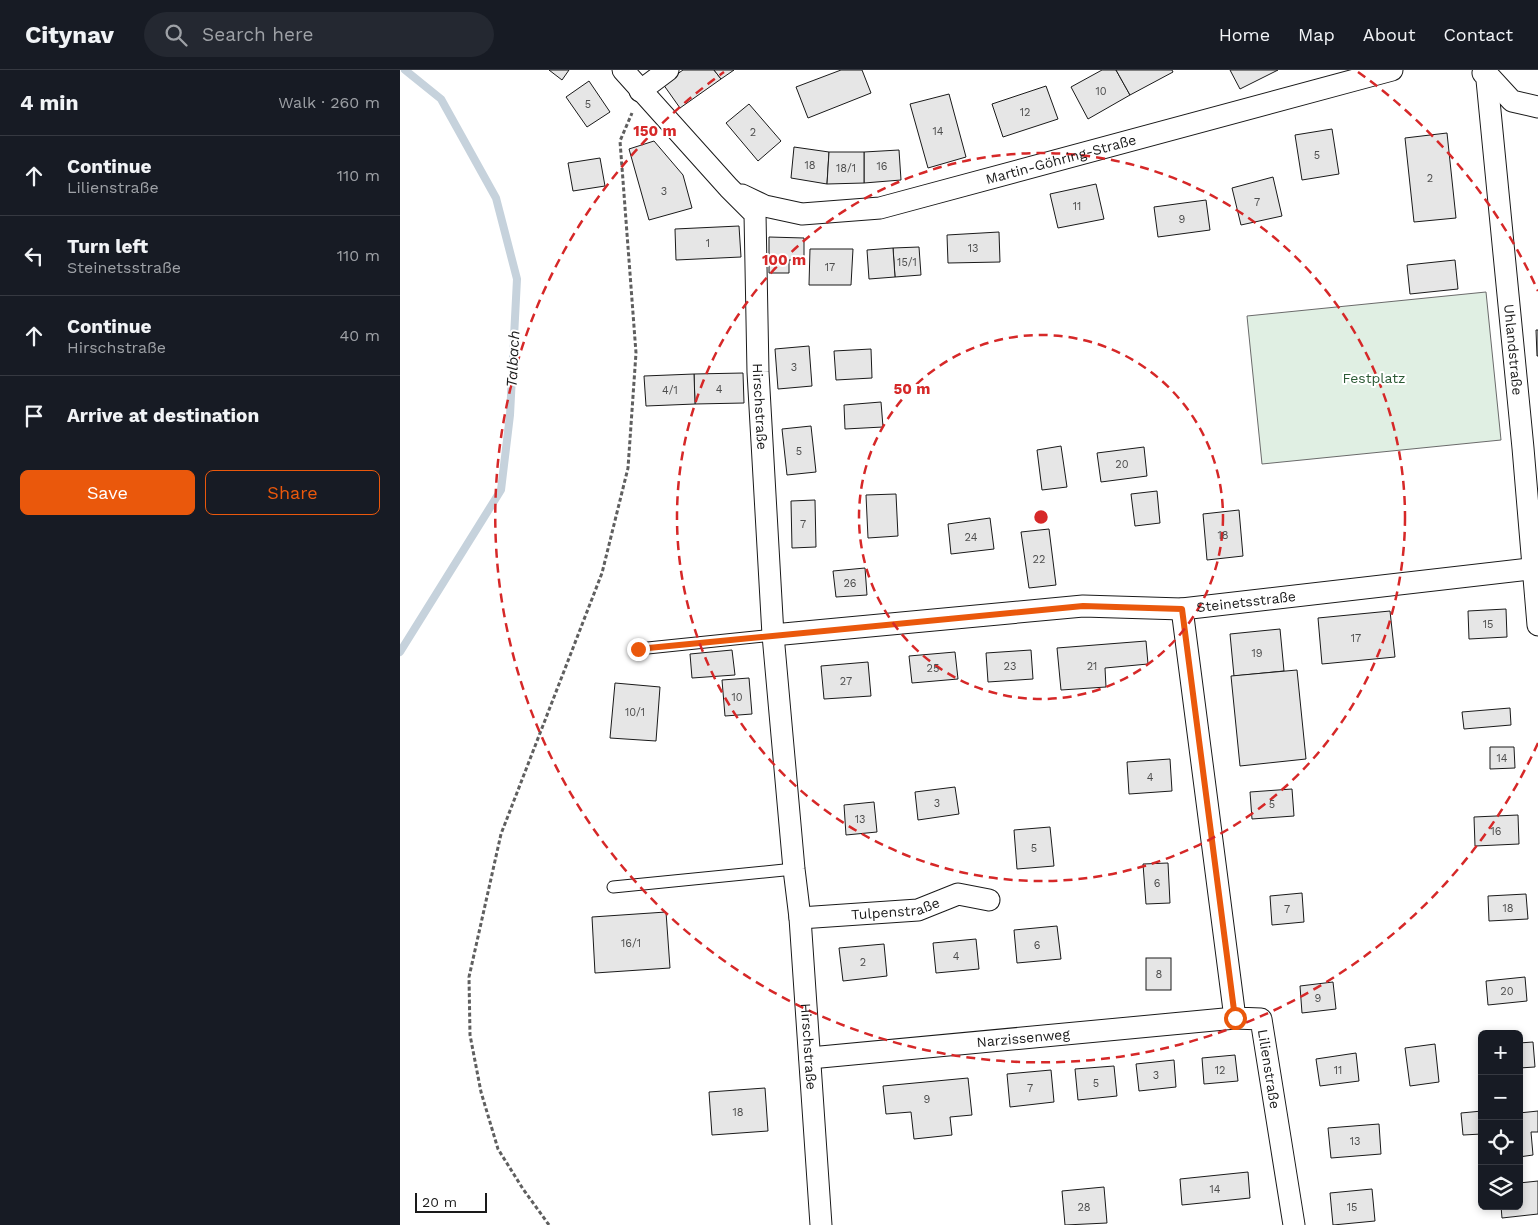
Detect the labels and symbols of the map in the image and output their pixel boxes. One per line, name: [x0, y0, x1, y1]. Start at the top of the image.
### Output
house number: 10: [1095, 85, 1107, 98]
house number: 5: [585, 98, 591, 111]
house number: 12: [1020, 106, 1030, 119]
text: 150 m: [633, 122, 677, 140]
house number: 14: [932, 125, 944, 138]
house number: 2: [750, 126, 756, 139]
street label: Martin-Göhring-Straße: [984, 131, 1138, 187]
house number: 5: [1314, 149, 1320, 162]
house number: 18: [804, 159, 816, 172]
house number: 16: [877, 160, 888, 173]
house number: 18/1: [836, 162, 856, 175]
house number: 2: [1427, 172, 1433, 185]
house number: 3: [661, 185, 667, 198]
house number: 7: [1254, 196, 1260, 209]
house number: 11: [1073, 200, 1081, 213]
house number: 9: [1179, 213, 1186, 226]
house number: 1: [706, 237, 710, 250]
house number: 13: [968, 242, 978, 255]
text: 100 m: [762, 251, 806, 269]
house number: 15/1: [897, 256, 917, 269]
house number: 17: [825, 261, 835, 274]
street label: Uhlandstraße: [1501, 303, 1526, 396]
water label: Talbach: [503, 330, 523, 388]
house number: 3: [791, 361, 797, 374]
street label: Hirschstraße: [750, 363, 770, 450]
park label: Festplatz: [1342, 370, 1406, 386]
text: 50 m: [894, 380, 930, 398]
house number: 4: [716, 383, 723, 396]
house number: 4/1: [662, 384, 678, 397]
house number: 5: [796, 445, 802, 458]
house number: 20: [1115, 458, 1129, 471]
centre of rings: [1032, 508, 1050, 526]
house number: 7: [800, 518, 806, 531]
house number: 18: [1217, 529, 1229, 542]
house number: 24: [965, 531, 978, 544]
house number: 22: [1033, 553, 1045, 566]
house number: 26: [843, 577, 857, 590]
street label: Steinetsstraße: [1196, 588, 1297, 615]
house number: 15: [1483, 618, 1493, 631]
house number: 17: [1351, 632, 1361, 645]
route end: [627, 638, 650, 661]
house number: 19: [1251, 647, 1263, 660]
house number: 23: [1004, 660, 1016, 673]
house number: 21: [1087, 660, 1097, 673]
house number: 25: [927, 662, 939, 675]
house number: 27: [840, 675, 852, 688]
house number: 10: [731, 691, 743, 704]
house number: 10/1: [625, 706, 645, 719]
house number: 14: [1496, 752, 1508, 765]
house number: 4: [1147, 771, 1154, 784]
house number: 3: [934, 797, 940, 810]
house number: 5: [1269, 798, 1275, 811]
house number: 13: [855, 813, 865, 826]
house number: 16: [1491, 825, 1502, 838]
house number: 5: [1031, 842, 1037, 855]
house number: 6: [1154, 877, 1161, 890]
street label: Tulpenstraße: [851, 894, 942, 923]
house number: 18: [1502, 902, 1514, 915]
house number: 7: [1284, 903, 1290, 916]
house number: 16/1: [621, 937, 641, 950]
house number: 6: [1034, 939, 1041, 952]
house number: 4: [953, 950, 960, 963]
house number: 2: [860, 956, 866, 969]
house number: 8: [1156, 968, 1163, 981]
house number: 20: [1500, 985, 1514, 998]
house number: 9: [1315, 992, 1322, 1005]
street label: Hirschstraße: [798, 1003, 820, 1090]
route start: [1224, 1007, 1247, 1030]
street label: Narzissenweg: [976, 1026, 1071, 1050]
street label: Lilienstraße: [1255, 1028, 1283, 1110]
house number: 12: [1215, 1064, 1225, 1077]
house number: 11: [1334, 1064, 1342, 1077]
house number: 3: [1153, 1069, 1159, 1082]
house number: 5: [1093, 1077, 1099, 1090]
house number: 7: [1027, 1082, 1033, 1095]
house number: 9: [924, 1093, 931, 1106]
house number: 18: [732, 1106, 744, 1119]
house number: 13: [1350, 1135, 1360, 1148]
house number: 14: [1209, 1183, 1221, 1196]
scale bar: [415, 1190, 488, 1213]
house number: 28: [1077, 1201, 1091, 1214]
house number: 15: [1347, 1201, 1357, 1214]

